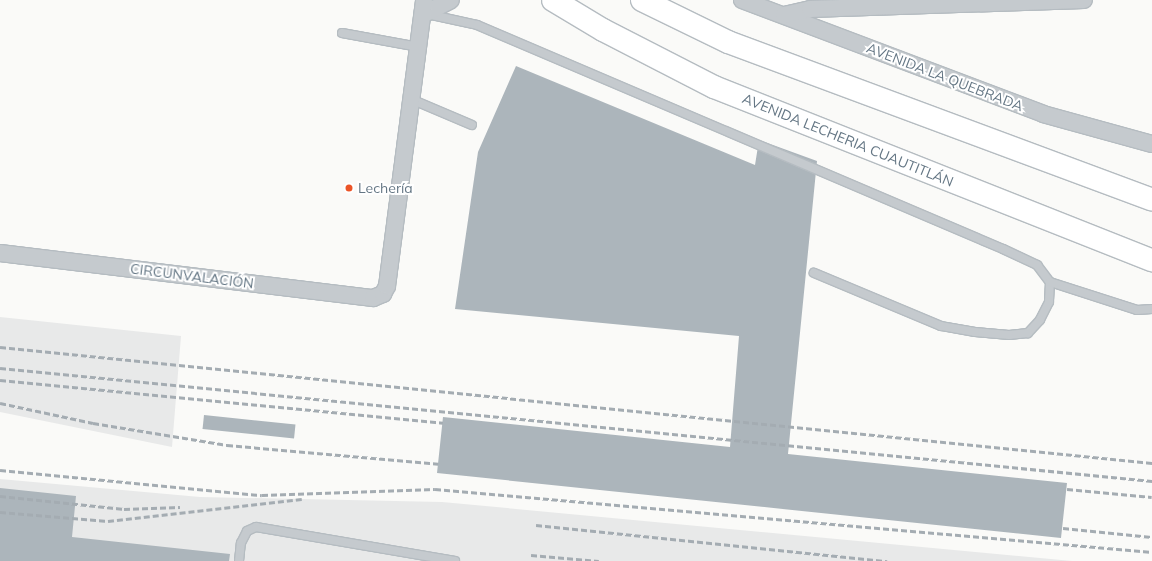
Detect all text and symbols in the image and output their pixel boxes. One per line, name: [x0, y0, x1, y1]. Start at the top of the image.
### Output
street label: AVENIDA LA QUEBRADA: [864, 39, 1026, 115]
street label: AVENIDA LECHERIA CUAUTITLÁN: [740, 90, 956, 190]
place label: Lechería: [358, 180, 413, 196]
marker: Lechería: [343, 182, 355, 194]
street label: CIRCUNVALACIÓN: [129, 260, 255, 292]

